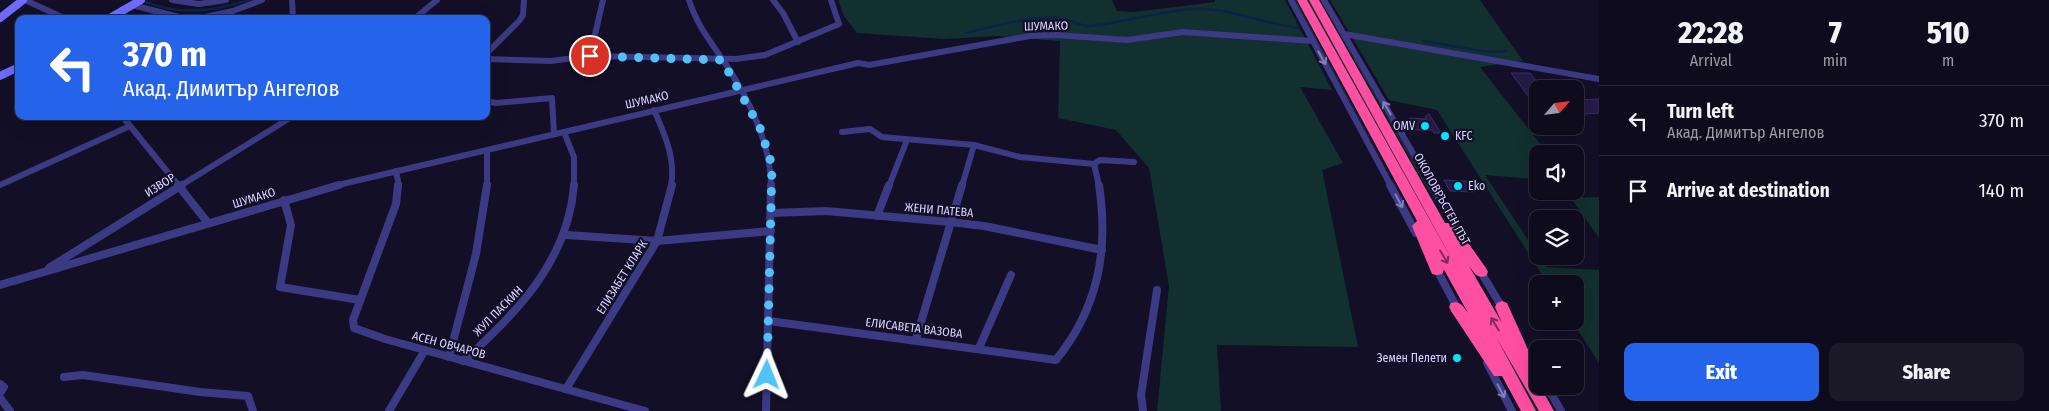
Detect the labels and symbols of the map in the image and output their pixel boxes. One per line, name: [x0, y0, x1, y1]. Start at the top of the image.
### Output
street label: ШУМАКО: [1024, 19, 1068, 33]
pin: [569, 35, 611, 77]
one-way arrow: [1317, 51, 1327, 66]
north arrow: [1529, 80, 1584, 135]
street label: ШУМАКО: [624, 88, 670, 112]
one-way arrow: [1382, 102, 1392, 116]
place label: OMV: [1393, 119, 1416, 133]
marker: OMV: [1419, 120, 1431, 132]
place label: KFC: [1455, 129, 1473, 143]
marker: KFC: [1439, 130, 1451, 142]
street label: ОКОЛОВРЪСТЕН ПЪТ: [1411, 151, 1473, 248]
street label: ИЗВОР: [142, 170, 178, 200]
place label: Eko: [1468, 179, 1485, 193]
marker: Eko: [1452, 180, 1464, 192]
street label: ШУМАКО: [231, 185, 277, 211]
one-way arrow: [1394, 194, 1404, 209]
street label: ЖЕНИ ПАТЕВА: [904, 200, 975, 220]
street label: ЕЛИЗАБЕТ КЛАРК: [594, 237, 651, 317]
one-way arrow: [1440, 249, 1450, 263]
street label: ЖУЛ ПАСКИН: [470, 283, 526, 339]
street label: ЕЛИСАВЕТА ВАЗОВА: [865, 315, 964, 341]
one-way arrow: [1490, 317, 1500, 331]
street label: АСЕН ОВЧАРОВ: [411, 328, 488, 362]
position arrow: [740, 348, 792, 400]
place label: Земен Пелети: [1377, 351, 1447, 365]
marker: Земен Пелети: [1451, 352, 1463, 364]
one-way arrow: [1496, 383, 1506, 398]

